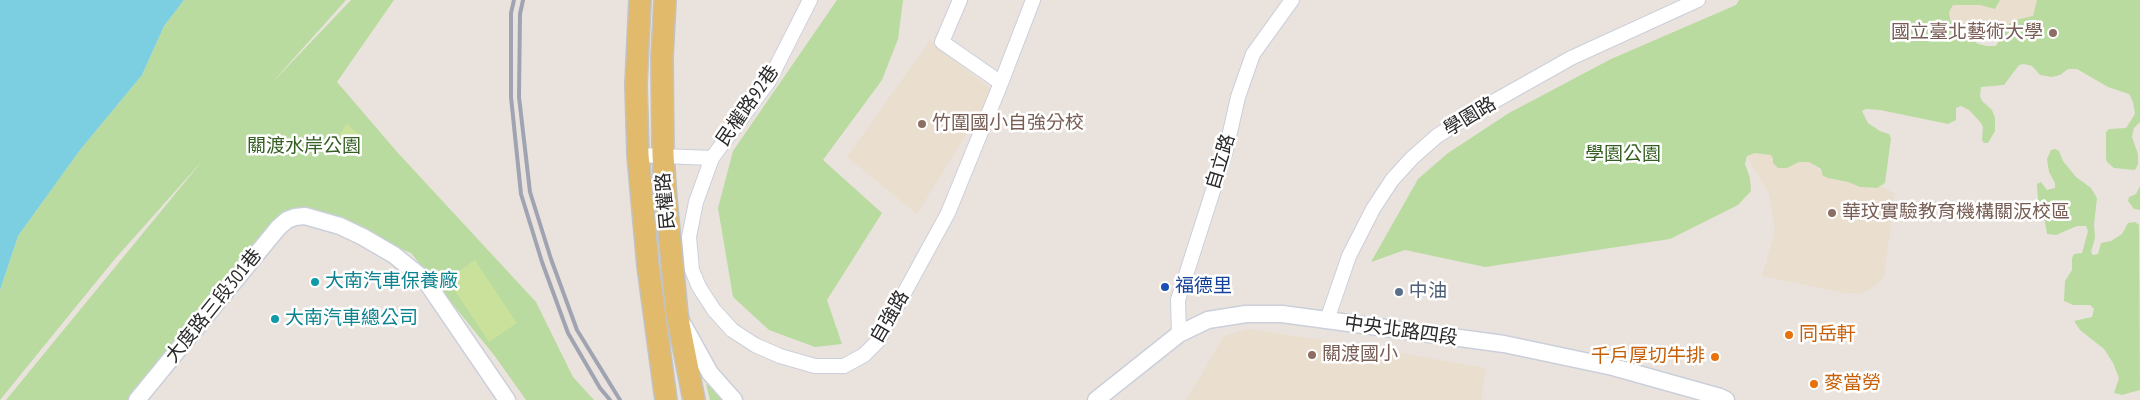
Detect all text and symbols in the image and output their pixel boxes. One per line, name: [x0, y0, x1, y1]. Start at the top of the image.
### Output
place label: 國立臺北藝術大學: [1891, 22, 2043, 44]
marker: 國立臺北藝術大學: [2047, 27, 2059, 39]
street label: 民權路92巷: [712, 61, 784, 151]
street label: 學園路: [1440, 93, 1500, 141]
place label: 竹圍國小自強分校: [932, 113, 1084, 135]
marker: 竹圍國小自強分校: [916, 118, 928, 130]
street label: 自立路: [1202, 131, 1240, 193]
park label: 關渡水岸公園: [247, 136, 361, 158]
park label: 學園公園: [1585, 144, 1661, 166]
street label: 民權路: [652, 172, 680, 230]
place label: 華玟實驗教育機構關汳校區: [1842, 202, 2070, 224]
marker: 華玟實驗教育機構關汳校區: [1826, 207, 1838, 219]
street label: 大度路三段301巷: [161, 245, 267, 367]
place label: 大南汽車保養廠: [325, 271, 458, 293]
marker: 大南汽車保養廠: [309, 276, 321, 288]
place label: 福德里: [1175, 276, 1232, 298]
marker: 福德里: [1159, 281, 1171, 293]
place label: 中油: [1409, 281, 1447, 303]
marker: 中油: [1393, 286, 1405, 298]
street label: 自強路: [866, 287, 914, 347]
place label: 大南汽車總公司: [285, 308, 418, 330]
street label: 中央北路四段: [1343, 312, 1459, 350]
marker: 大南汽車總公司: [269, 313, 281, 325]
place label: 同岳軒: [1799, 324, 1856, 346]
marker: 同岳軒: [1783, 329, 1795, 341]
place label: 關渡國小: [1322, 344, 1398, 366]
place label: 千戶厚切牛排: [1591, 346, 1705, 368]
marker: 關渡國小: [1306, 349, 1318, 361]
marker: 千戶厚切牛排: [1709, 351, 1721, 363]
place label: 麥當勞: [1824, 373, 1881, 395]
marker: 麥當勞: [1808, 378, 1820, 390]

